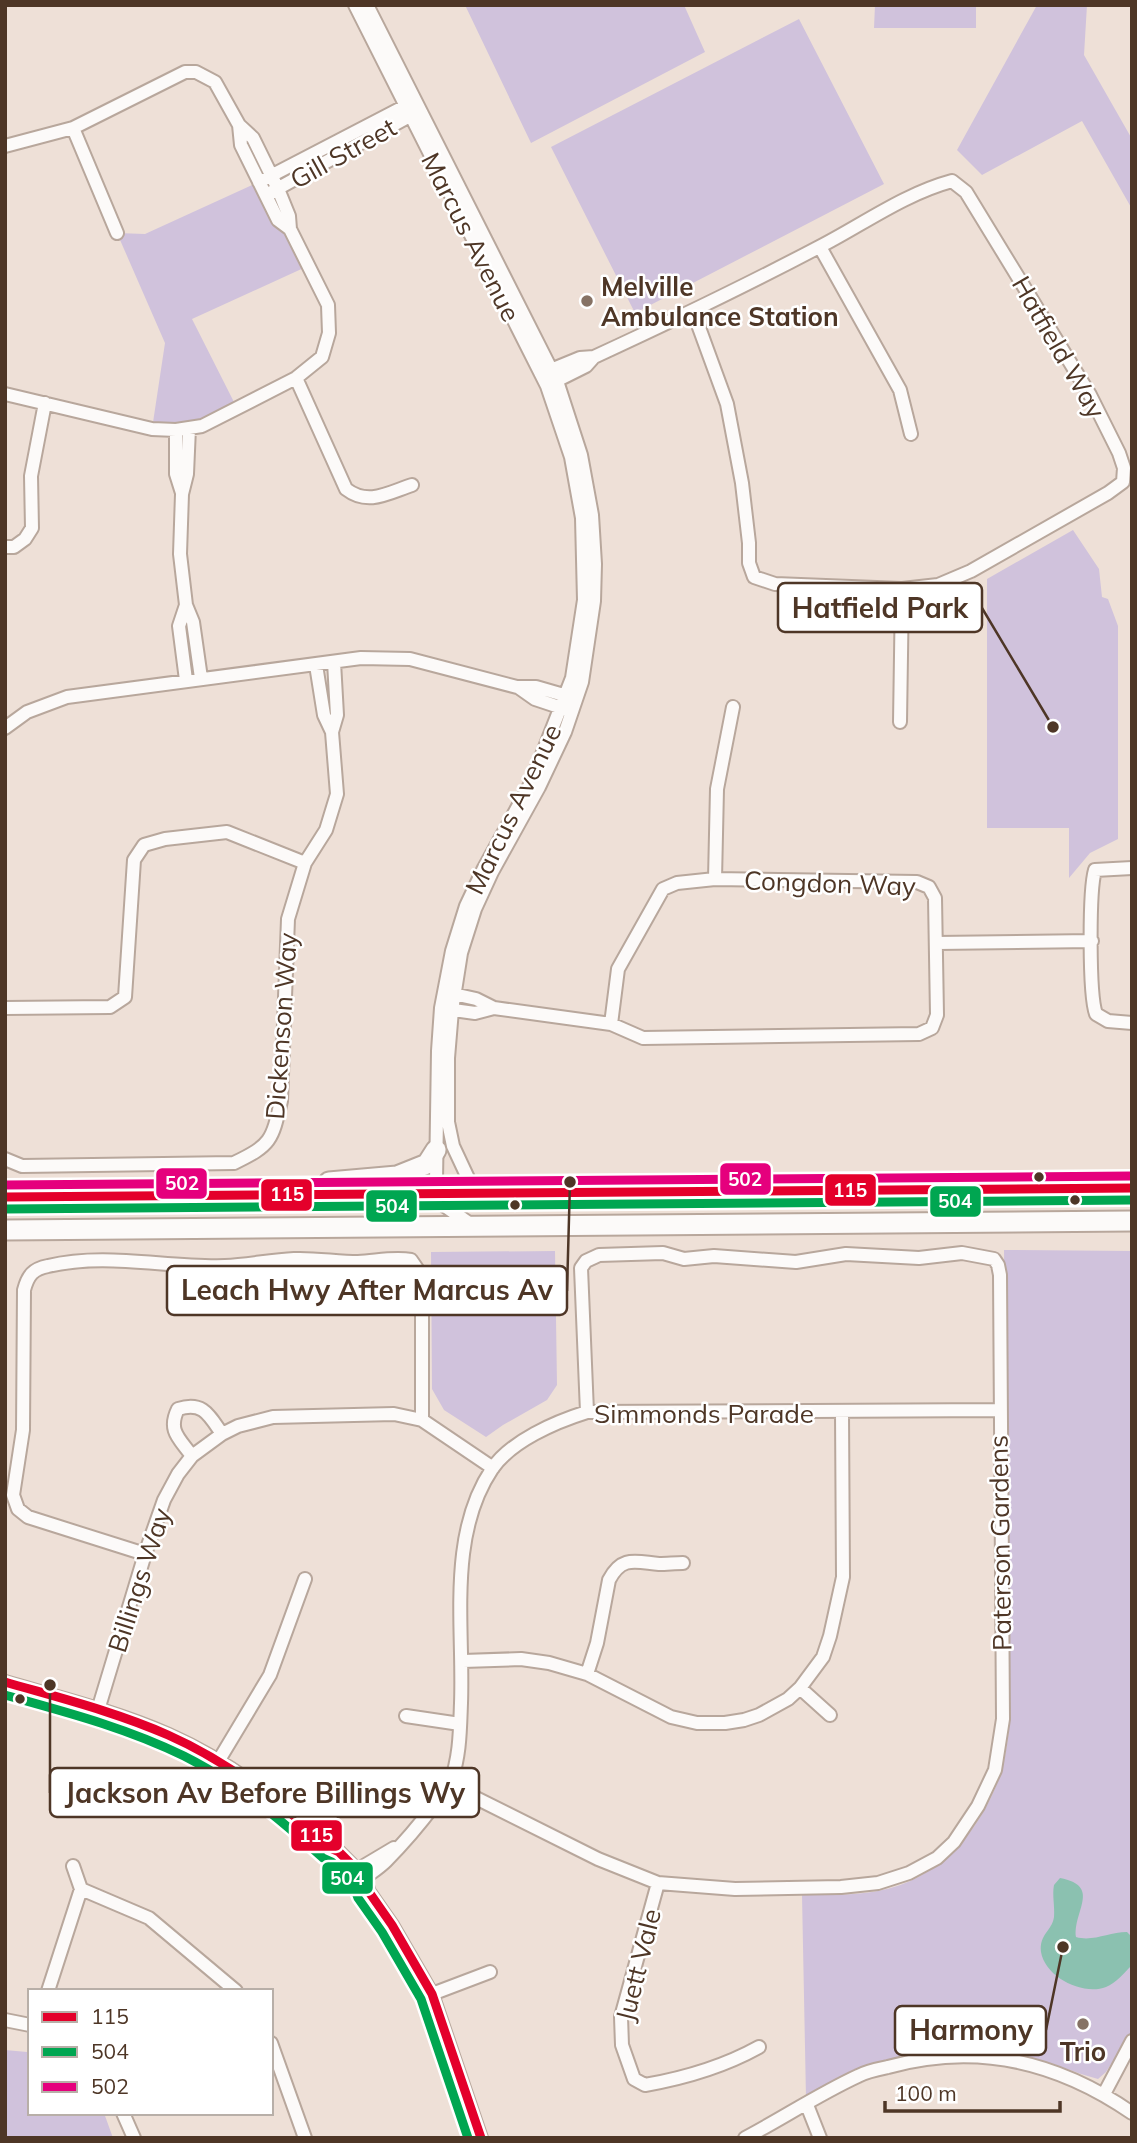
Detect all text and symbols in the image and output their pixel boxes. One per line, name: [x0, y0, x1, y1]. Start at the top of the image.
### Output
street label: Gill Street: [284, 110, 402, 196]
street label: Marcus Avenue: [414, 147, 528, 327]
place label: Melville Ambulance Station: [601, 270, 839, 333]
street label: Hatfield Way: [1005, 270, 1113, 424]
marker: Melville Ambulance Station: [579, 293, 595, 309]
callout: Hatfield Park: [778, 583, 982, 632]
text: Hatfield Park: [792, 590, 969, 625]
street label: Marcus Avenue: [458, 718, 568, 900]
street label: Congdon Way: [744, 864, 917, 902]
street label: Dickenson Way: [258, 931, 304, 1121]
line badge: 502: [719, 1162, 772, 1196]
line badge: 502: [155, 1167, 208, 1200]
text: 502: [728, 1167, 762, 1191]
unlabelled marker: [1032, 1170, 1046, 1184]
text: 502: [165, 1171, 199, 1195]
line badge: 115: [824, 1173, 877, 1207]
line badge: 115: [260, 1178, 313, 1212]
text: 115: [833, 1178, 867, 1202]
text: 115: [270, 1182, 304, 1206]
line badge: 504: [929, 1185, 982, 1218]
line badge: 504: [365, 1189, 418, 1223]
text: 504: [938, 1189, 973, 1213]
unlabelled marker: [1068, 1193, 1082, 1207]
text: 504: [375, 1194, 410, 1218]
unlabelled marker: [508, 1198, 522, 1212]
callout: Leach Hwy After Marcus Av: [167, 1266, 567, 1315]
text: Leach Hwy After Marcus Av: [181, 1272, 554, 1307]
street label: Simmonds Parade: [594, 1397, 814, 1430]
street label: Paterson Gardens: [982, 1435, 1018, 1651]
street label: Billings Way: [100, 1504, 178, 1656]
unlabelled marker: [13, 1692, 27, 1706]
callout: Jackson Av Before Billings Wy: [50, 1768, 479, 1817]
text: Jackson Av Before Billings Wy: [65, 1775, 466, 1810]
line badge: 115: [290, 1819, 343, 1852]
text: 115: [299, 1823, 333, 1847]
line badge: 504: [321, 1861, 374, 1895]
text: 504: [330, 1866, 365, 1890]
street label: Juett Vale: [608, 1905, 668, 2025]
legend: [28, 1989, 273, 2115]
text: 115: [91, 2003, 129, 2029]
callout: Harmony: [895, 2006, 1046, 2055]
text: Harmony: [909, 2012, 1034, 2047]
marker: Trio: [1075, 2016, 1091, 2032]
place label: Trio: [1060, 2035, 1106, 2068]
text: 504: [91, 2038, 129, 2064]
scale bar: [885, 2070, 1060, 2114]
text: 502: [91, 2073, 129, 2099]
text: 100 m: [895, 2080, 957, 2106]

